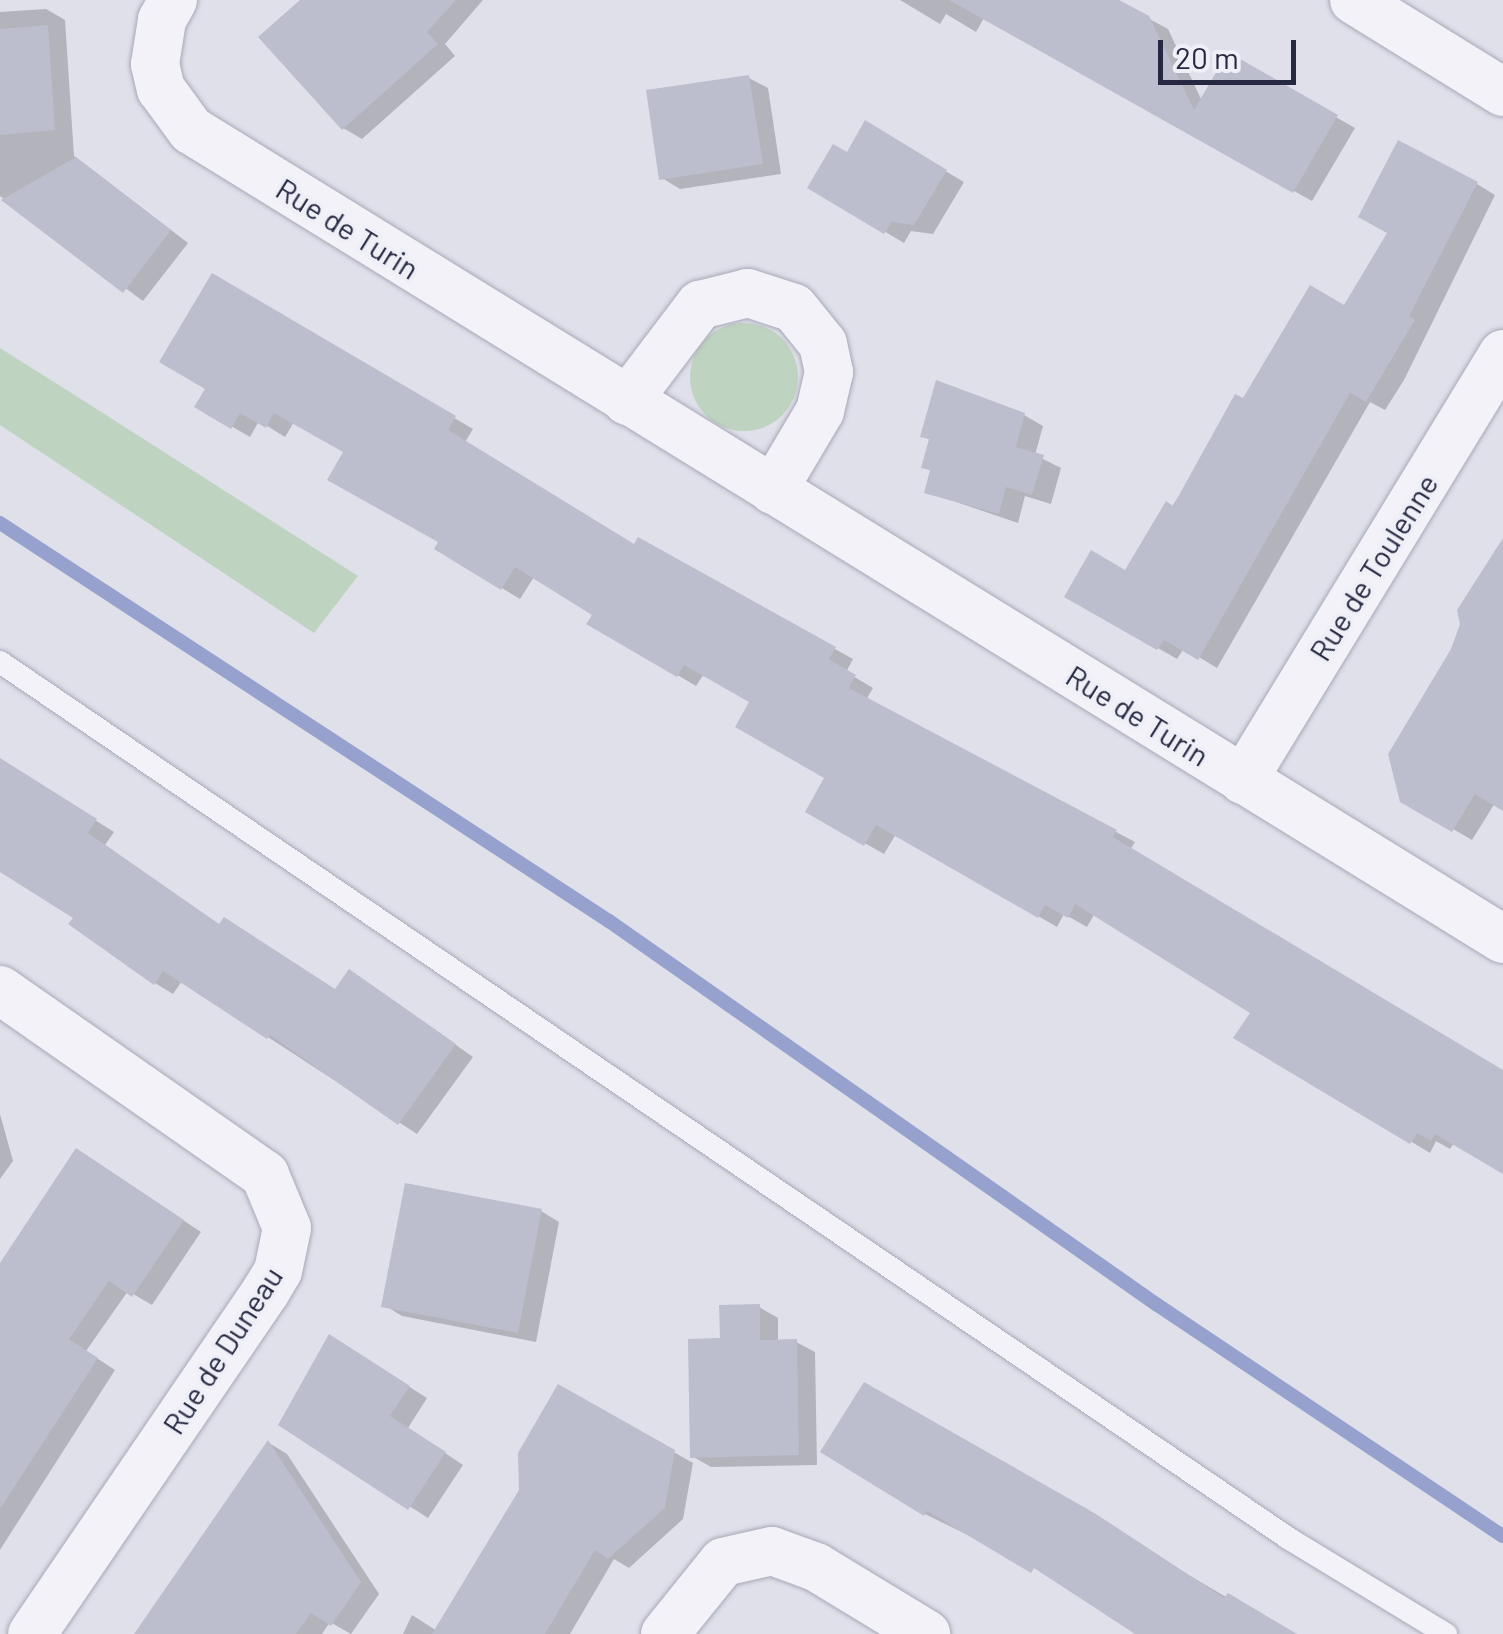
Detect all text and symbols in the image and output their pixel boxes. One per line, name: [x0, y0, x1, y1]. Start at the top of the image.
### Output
scale bar: [1163, 20, 1300, 82]
text: 20 m: [1175, 39, 1239, 75]
street label: Rue de Turin: [270, 170, 426, 286]
street label: Rue de Toulenne: [1301, 467, 1445, 667]
street label: Rue de Turin: [1060, 657, 1216, 773]
street label: Rue de Duneau: [155, 1260, 289, 1440]

